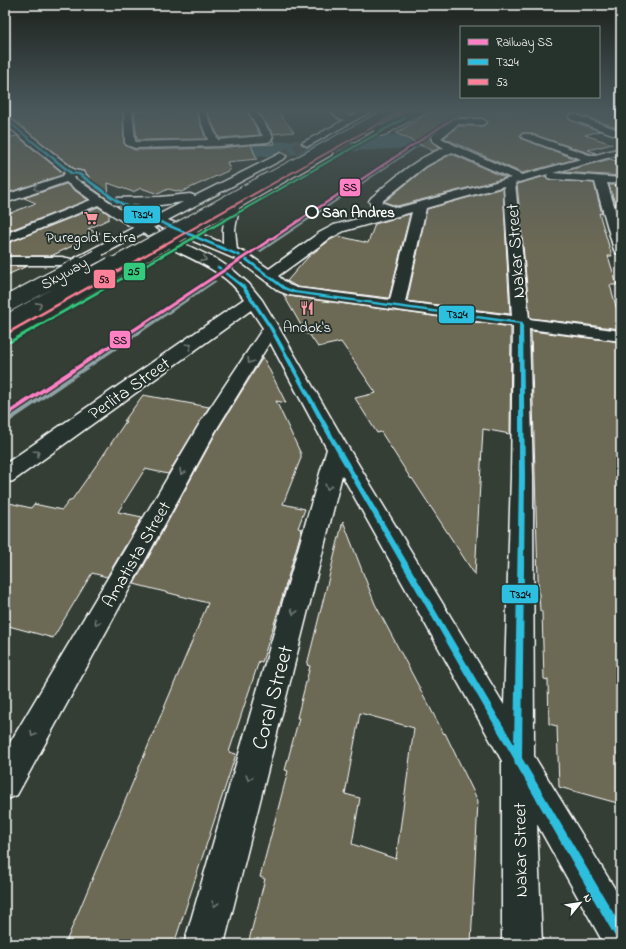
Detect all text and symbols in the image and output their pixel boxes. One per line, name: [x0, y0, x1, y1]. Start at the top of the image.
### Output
legend: [460, 26, 600, 98]
text: Railway SS: [496, 34, 553, 53]
text: T324: [496, 54, 519, 72]
text: 53: [496, 74, 508, 92]
line badge: SS: [339, 178, 361, 197]
text: SS: [343, 180, 357, 196]
one-way arrow: [33, 184, 40, 192]
place label: San Andres: [322, 202, 395, 224]
street label: Nakar Street: [501, 203, 533, 299]
line badge: T324: [123, 205, 161, 224]
marker: San Andres: [305, 205, 319, 219]
text: T324: [132, 207, 153, 223]
supermarket icon: Puregold Extra: [83, 210, 99, 226]
place label: Puregold Extra: [46, 227, 136, 250]
street label: Skyway: [37, 252, 93, 297]
one-way arrow: [200, 254, 207, 262]
line badge: 25: [123, 262, 146, 281]
text: 25: [127, 264, 141, 280]
line badge: 53: [93, 269, 116, 289]
text: 53: [99, 272, 110, 288]
restaurant icon: Andok's: [299, 300, 315, 316]
one-way arrow: [35, 302, 42, 310]
line badge: T324: [438, 305, 475, 324]
text: T324: [447, 307, 468, 323]
place label: Andok's: [283, 317, 331, 339]
line badge: SS: [109, 330, 131, 349]
text: SS: [113, 333, 127, 349]
one-way arrow: [185, 343, 192, 351]
street label: Perlita Street: [84, 352, 176, 428]
one-way arrow: [247, 357, 255, 364]
one-way arrow: [33, 450, 40, 458]
one-way arrow: [180, 468, 187, 475]
one-way arrow: [324, 483, 333, 490]
street label: Amatista Street: [97, 497, 179, 613]
line badge: T324: [501, 584, 539, 604]
text: T324: [510, 587, 531, 603]
one-way arrow: [290, 609, 299, 616]
one-way arrow: [95, 617, 102, 625]
street label: Coral Street: [245, 641, 303, 754]
one-way arrow: [30, 730, 37, 738]
one-way arrow: [245, 775, 254, 782]
street label: Nakar Street: [508, 802, 536, 898]
north arrow: [560, 883, 600, 923]
text: N: [579, 891, 597, 906]
one-way arrow: [211, 900, 220, 907]

